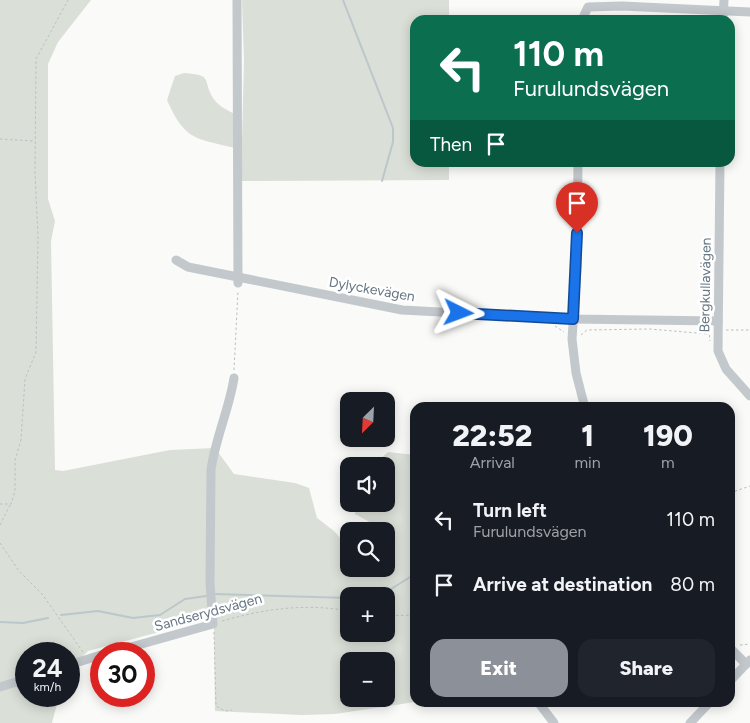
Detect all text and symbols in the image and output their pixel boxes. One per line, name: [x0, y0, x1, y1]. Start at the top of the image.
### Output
text: 110 m: [513, 33, 604, 75]
icon: left: [430, 35, 495, 100]
text: Furulundsvägen: [513, 75, 669, 102]
icon: arrive: [482, 130, 510, 158]
text: Then: [430, 133, 472, 156]
pin: [556, 182, 598, 233]
icon: arrive: [563, 189, 591, 217]
street label: Bergkullavägen: [696, 237, 715, 333]
street label: Dylyckevägen: [328, 274, 416, 305]
position arrow: [432, 286, 484, 338]
north arrow: [340, 392, 395, 448]
map controls: [340, 392, 395, 707]
text: 22:52: [452, 417, 532, 454]
text: 1: [581, 417, 594, 454]
text: 190: [643, 417, 693, 454]
text: Arrival: [470, 453, 515, 472]
text: min: [574, 453, 601, 472]
text: m: [661, 453, 675, 472]
button: sound: [340, 457, 395, 512]
text: Turn left: [473, 499, 547, 522]
icon: left: [430, 506, 458, 534]
text: 110 m: [666, 508, 715, 531]
button: search: [340, 522, 395, 577]
text: Furulundsvägen: [473, 522, 587, 541]
icon: arrive: [430, 571, 458, 599]
text: Arrive at destination: [473, 573, 652, 596]
text: 80 m: [670, 573, 715, 596]
button: +: [340, 587, 395, 642]
street label: Sandserydsvägen: [152, 590, 264, 635]
button: Exit: [430, 639, 568, 697]
button: Share: [578, 639, 715, 697]
speed limit sign: 30: [90, 642, 155, 707]
button: −: [340, 652, 395, 707]
text: 24: [32, 653, 63, 683]
text: km/h: [34, 680, 61, 694]

